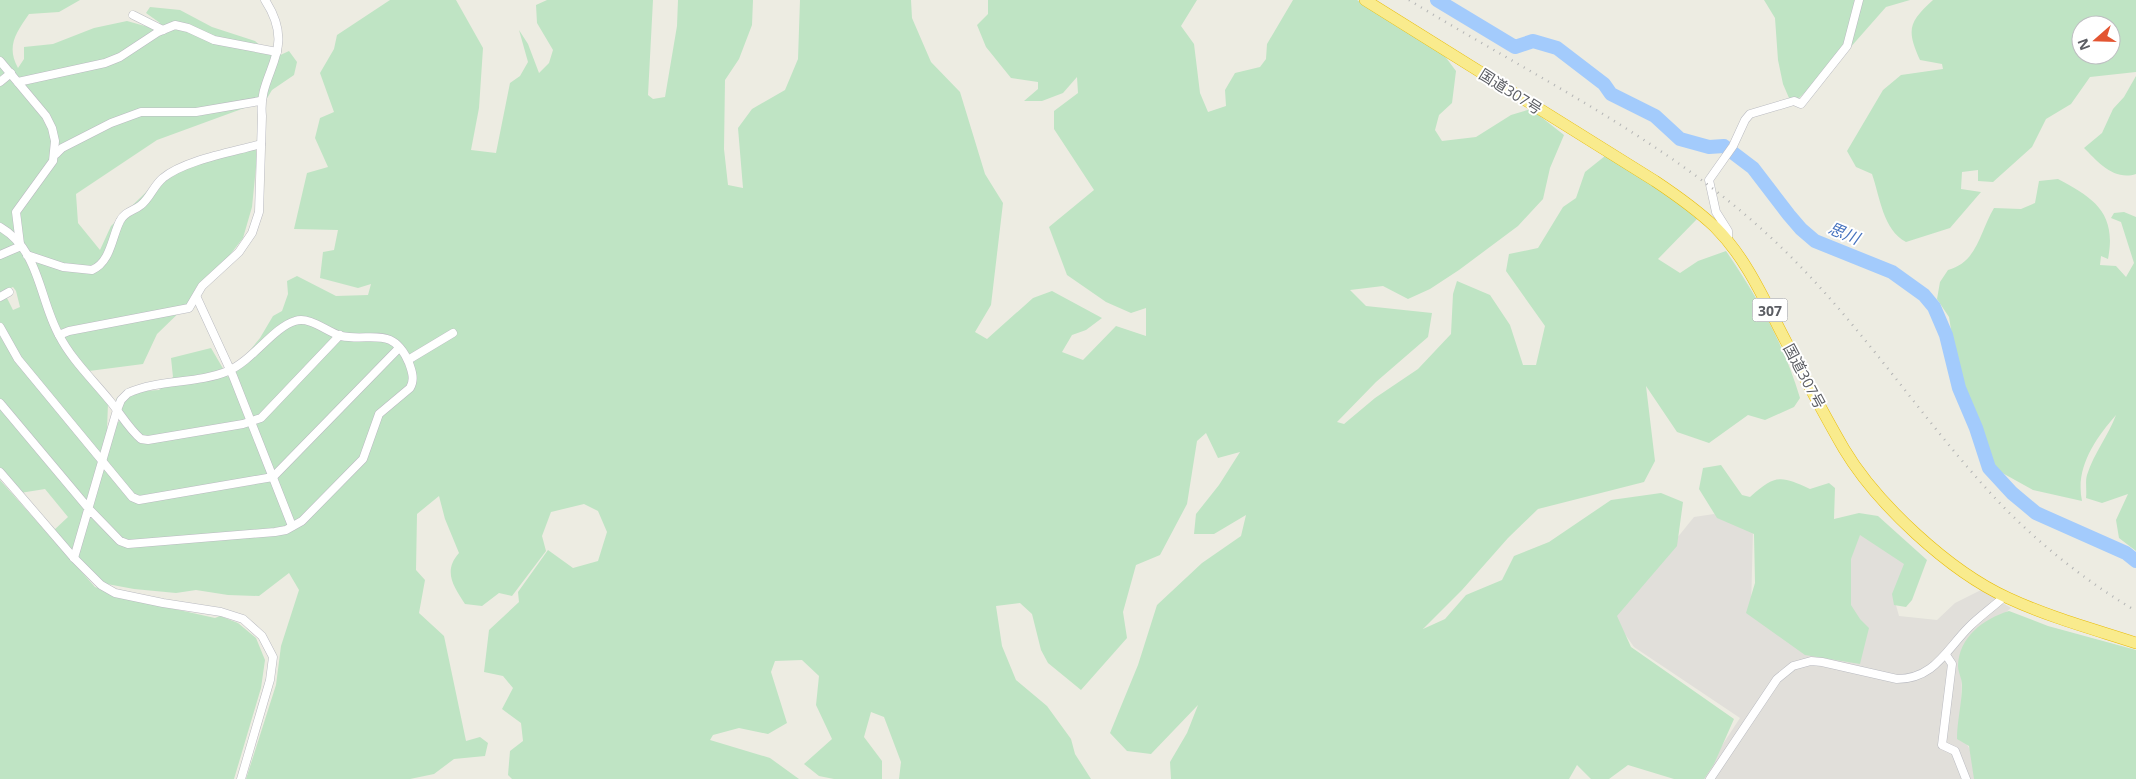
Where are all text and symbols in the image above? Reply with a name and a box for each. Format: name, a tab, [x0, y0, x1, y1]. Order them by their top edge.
north arrow	[2071, 15, 2121, 65]
text: N	[2072, 36, 2094, 53]
street label: 国道307号	[1476, 64, 1546, 118]
water label: 思川	[1825, 217, 1865, 250]
road number: 307	[1752, 298, 1788, 322]
street label: 国道307号	[1780, 340, 1830, 412]

